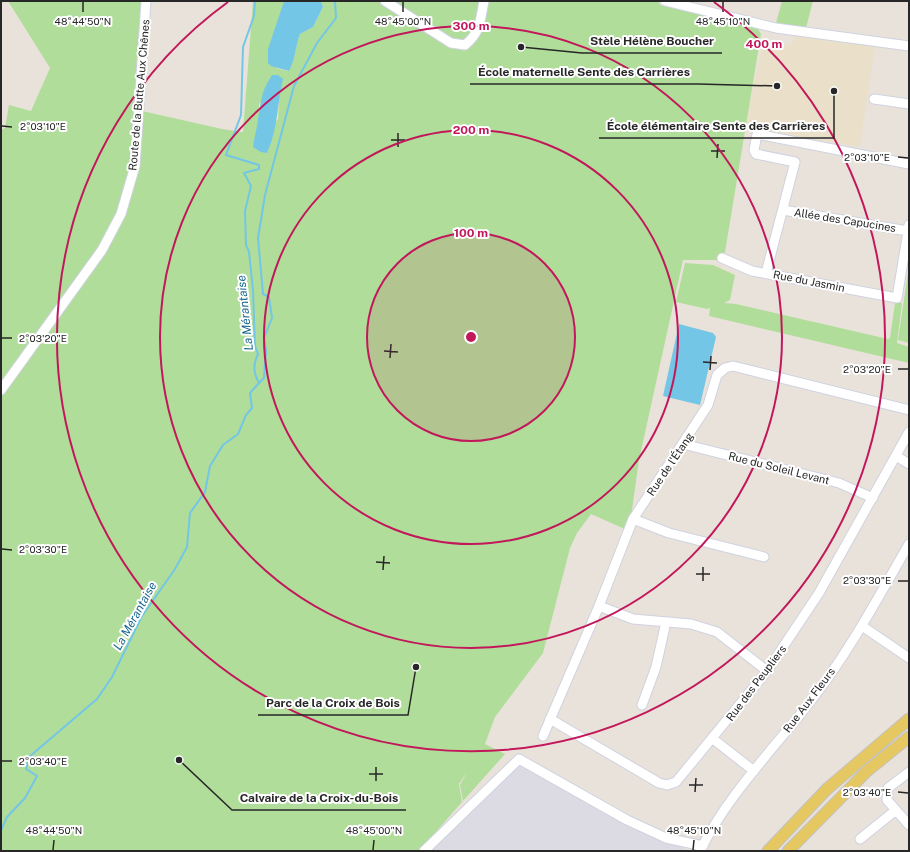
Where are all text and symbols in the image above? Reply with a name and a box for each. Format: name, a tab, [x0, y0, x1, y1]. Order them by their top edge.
text: 48°44'50"N	[55, 15, 111, 27]
text: 48°45'00"N	[375, 15, 431, 27]
text: 48°45'10"N	[696, 15, 750, 27]
street label: Route de la Butte Aux Chênes	[126, 18, 152, 171]
text: 300 m	[453, 19, 490, 33]
callout: Stèle Hélène Boucher	[582, 29, 722, 53]
text: Stèle Hélène Boucher	[590, 34, 714, 48]
text: 400 m	[746, 37, 783, 51]
callout: École maternelle Sente des Carrières	[470, 60, 698, 84]
text: École maternelle Sente des Carrières	[478, 65, 690, 79]
callout: École élémentaire Sente des Carrières	[599, 114, 834, 138]
text: École élémentaire Sente des Carrières	[607, 119, 825, 133]
text: 2°03'10"E	[20, 120, 66, 132]
text: 200 m	[453, 123, 489, 137]
text: 2°03'10"E	[844, 151, 890, 163]
street label: Allée des Capucines	[793, 206, 897, 234]
text: 100 m	[454, 226, 488, 240]
street label: Rue du Jasmin	[772, 268, 846, 294]
water label: La Mérantaise	[234, 274, 256, 351]
centre of rings	[464, 330, 478, 344]
text: 2°03'20"E	[19, 332, 67, 344]
text: 2°03'20"E	[843, 363, 891, 375]
street label: Rue de l'Étang	[644, 430, 696, 498]
street label: Rue du Soleil Levant	[727, 450, 831, 486]
text: 2°03'30"E	[19, 543, 67, 555]
text: 2°03'30"E	[843, 574, 891, 586]
water label: La Mérantaise	[110, 579, 160, 653]
street label: Rue des Peupliers	[724, 642, 789, 723]
street label: Rue Aux Fleurs	[781, 665, 837, 735]
callout: Parc de la Croix de Bois	[258, 691, 408, 715]
text: Parc de la Croix de Bois	[266, 696, 400, 710]
text: 2°03'40"E	[19, 755, 67, 767]
callout: Calvaire de la Croix-du-Bois	[232, 786, 406, 810]
text: 2°03'40"E	[843, 786, 891, 798]
text: Calvaire de la Croix-du-Bois	[240, 791, 398, 805]
text: 48°44'50"N	[26, 824, 82, 836]
text: 48°45'00"N	[346, 824, 402, 836]
text: 48°45'10"N	[667, 824, 721, 836]

